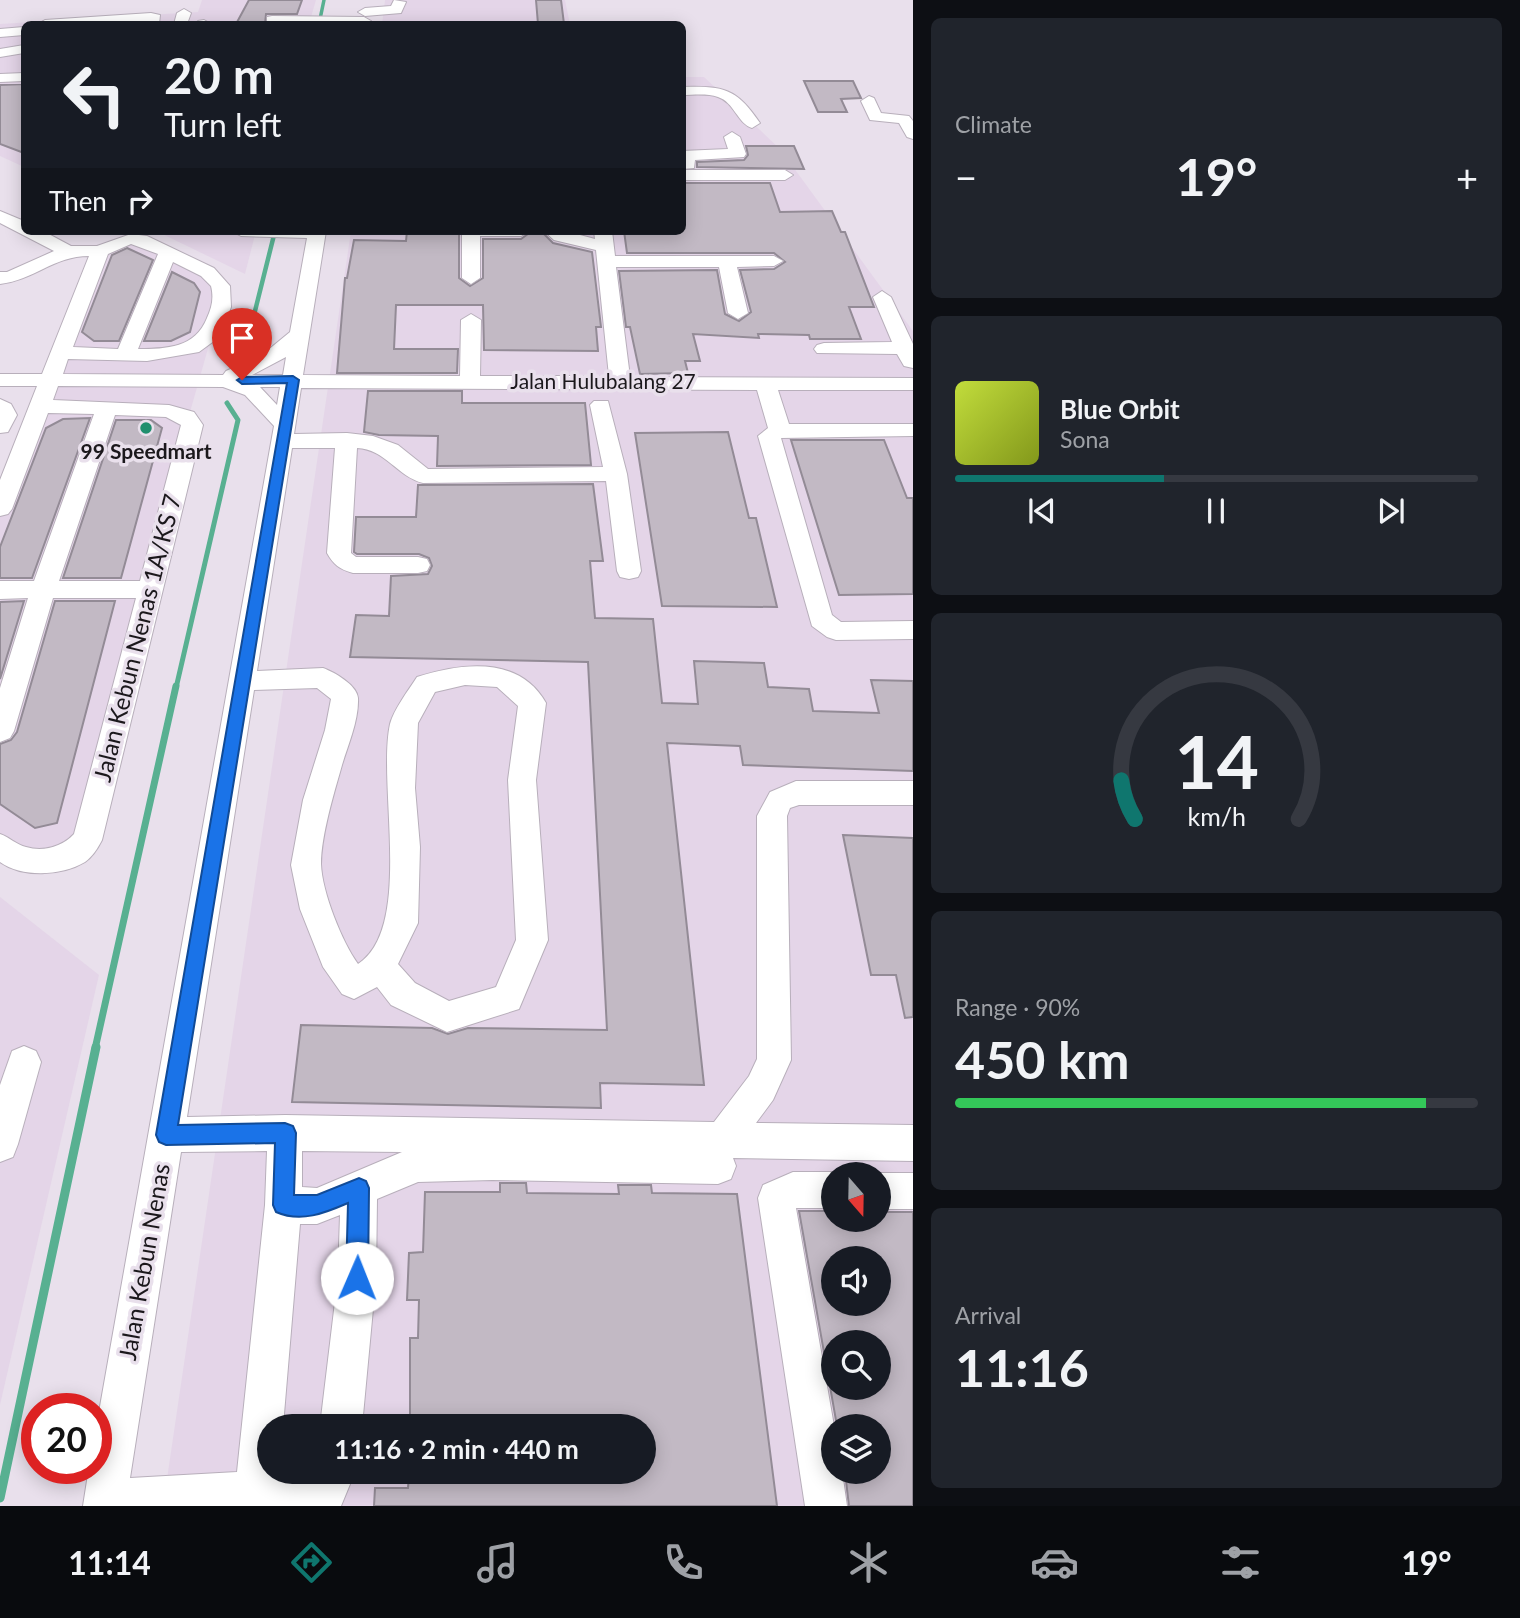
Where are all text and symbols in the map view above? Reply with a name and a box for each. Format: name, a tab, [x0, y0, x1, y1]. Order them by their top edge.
text: 20 m	[164, 46, 274, 104]
icon: left	[49, 49, 140, 140]
text: Turn left	[164, 105, 281, 144]
text: Climate	[955, 110, 1032, 138]
text: 19°	[1176, 145, 1257, 207]
text: −	[955, 154, 977, 200]
text: +	[1456, 154, 1478, 200]
icon: right	[121, 182, 159, 220]
text: Then	[49, 185, 107, 217]
pin	[212, 308, 272, 380]
icon: arrive	[223, 319, 261, 357]
street label: Jalan Hulubalang 27	[510, 368, 696, 393]
text: Blue Orbit	[1060, 393, 1180, 425]
marker: 99 Speedmart	[138, 420, 154, 436]
text: Sona	[1060, 425, 1110, 453]
place label: 99 Speedmart	[81, 438, 212, 463]
street label: Jalan Kebun Nenas 1A/KS 7	[87, 491, 186, 784]
icon: previous	[1023, 492, 1061, 530]
icon: pause	[1197, 492, 1235, 530]
icon: next	[1372, 492, 1410, 530]
text: 14	[1174, 717, 1259, 805]
text: km/h	[1187, 801, 1246, 831]
text: Range · 90%	[955, 993, 1080, 1021]
text: 450 km	[955, 1028, 1129, 1090]
street label: Jalan Kebun Nenas	[112, 1161, 175, 1362]
north arrow	[821, 1162, 891, 1232]
map controls	[821, 1162, 891, 1484]
position arrow	[320, 1241, 394, 1315]
button: sound	[821, 1246, 891, 1316]
text: Arrival	[955, 1301, 1021, 1329]
button: search	[821, 1330, 891, 1400]
text: 11:16	[955, 1336, 1089, 1398]
speed limit sign: 20	[21, 1393, 112, 1484]
button: layers	[821, 1414, 891, 1484]
text: 11:16 · 2 min · 440 m	[334, 1433, 579, 1465]
icon: directions	[287, 1538, 336, 1587]
icon: music	[473, 1538, 522, 1587]
icon: phone	[659, 1538, 708, 1587]
icon: climate	[844, 1538, 893, 1587]
icon: car	[1030, 1538, 1079, 1587]
icon: filters	[1216, 1538, 1265, 1587]
text: 11:14	[68, 1543, 151, 1582]
text: 19°	[1401, 1543, 1452, 1582]

